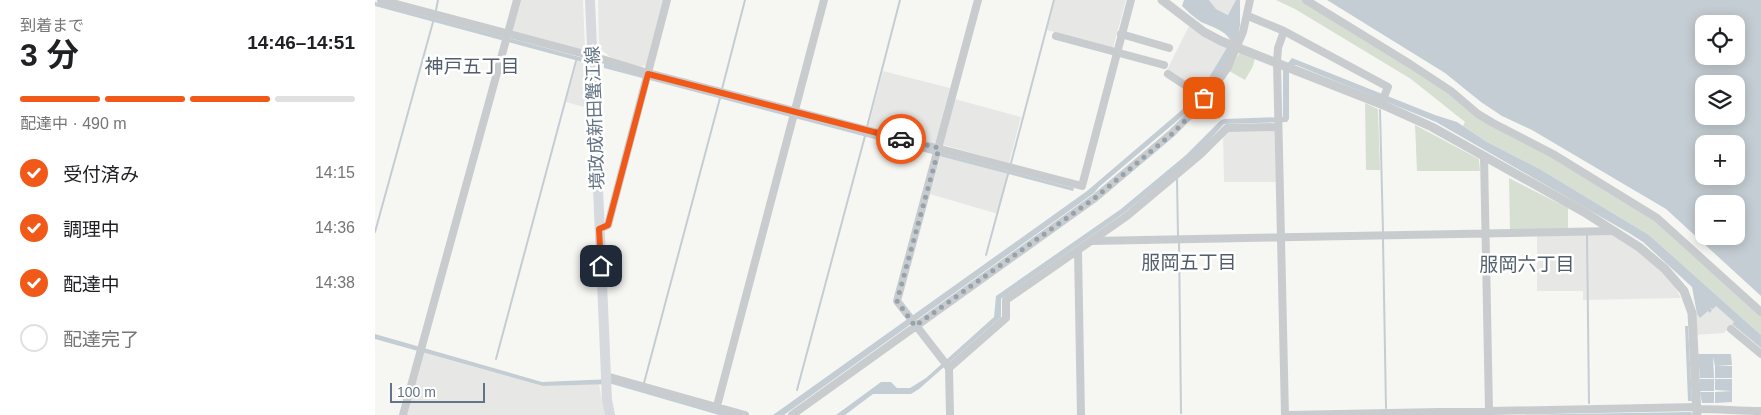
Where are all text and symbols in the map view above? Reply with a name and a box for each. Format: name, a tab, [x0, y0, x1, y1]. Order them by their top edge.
map controls	[1695, 15, 1745, 245]
button: locate	[1695, 15, 1745, 65]
text: 到着まで	[20, 17, 84, 34]
text: 14:46–14:51	[247, 32, 355, 53]
text: 3 分	[20, 37, 79, 73]
street label: 境政成新田蟹江線	[582, 46, 608, 190]
district label: 神戸五丁目	[424, 56, 520, 77]
button: layers	[1695, 75, 1745, 125]
pin	[1183, 77, 1225, 119]
icon: bag	[1190, 84, 1218, 112]
courier	[876, 114, 926, 164]
text: 配達中 · 490 m	[20, 115, 127, 132]
icon: car	[887, 125, 915, 153]
button: +	[1695, 135, 1745, 185]
icon: check	[20, 159, 48, 187]
text: 受付済み	[63, 164, 139, 185]
text: 14:15	[315, 164, 355, 181]
button: −	[1695, 195, 1745, 245]
icon: check	[20, 214, 48, 242]
text: 調理中	[63, 219, 120, 240]
text: 14:36	[315, 219, 355, 236]
pin	[580, 245, 622, 287]
icon: home	[587, 252, 615, 280]
district label: 服岡五丁目	[1141, 252, 1237, 273]
district label: 服岡六丁目	[1479, 254, 1575, 275]
icon: check	[20, 269, 48, 297]
text: 配達中	[63, 274, 120, 295]
text: 14:38	[315, 274, 355, 291]
text: 配達完了	[63, 329, 139, 350]
scale bar	[390, 380, 485, 403]
text: 100 m	[397, 384, 436, 400]

